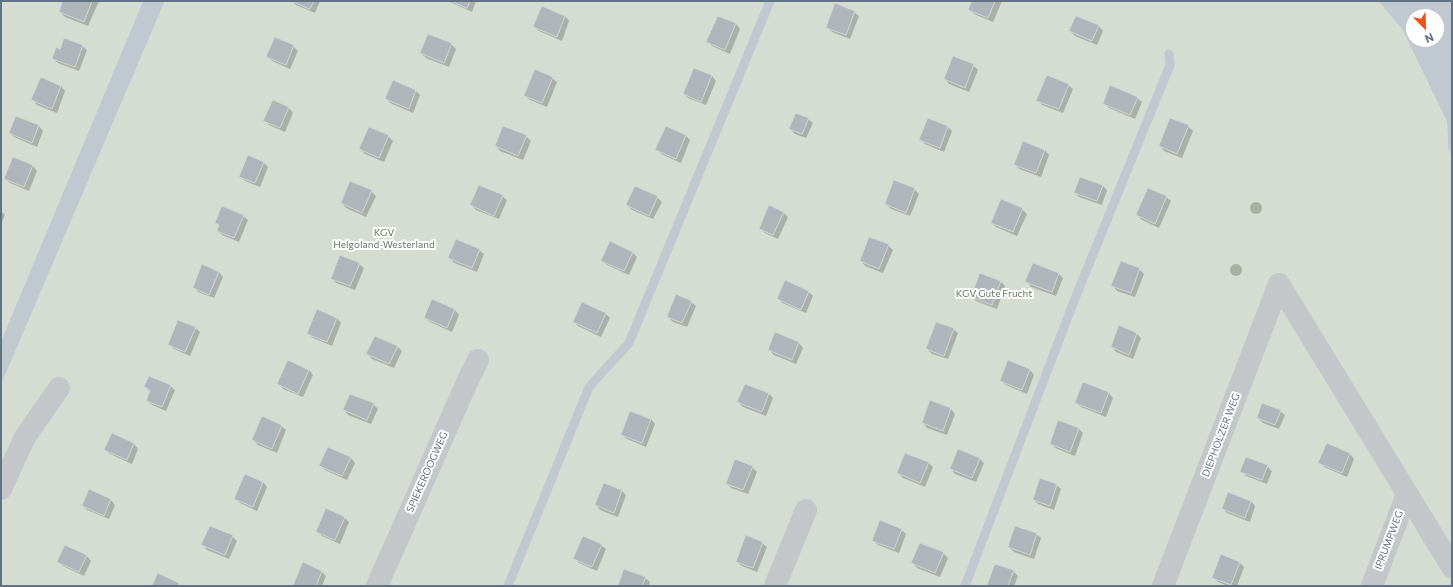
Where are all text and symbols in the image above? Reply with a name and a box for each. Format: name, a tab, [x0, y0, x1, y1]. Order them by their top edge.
north arrow	[1405, 8, 1445, 48]
text: N	[1423, 31, 1436, 46]
park label: KGV Helgoland-Westerland	[333, 227, 435, 250]
park label: KGV Gute Frucht	[956, 288, 1032, 300]
street label: DIEPHOLZER WEG	[1200, 392, 1242, 478]
street label: SPIEKEROOGWEG	[404, 430, 450, 514]
street label: IPRUMPWEG	[1372, 509, 1406, 571]

